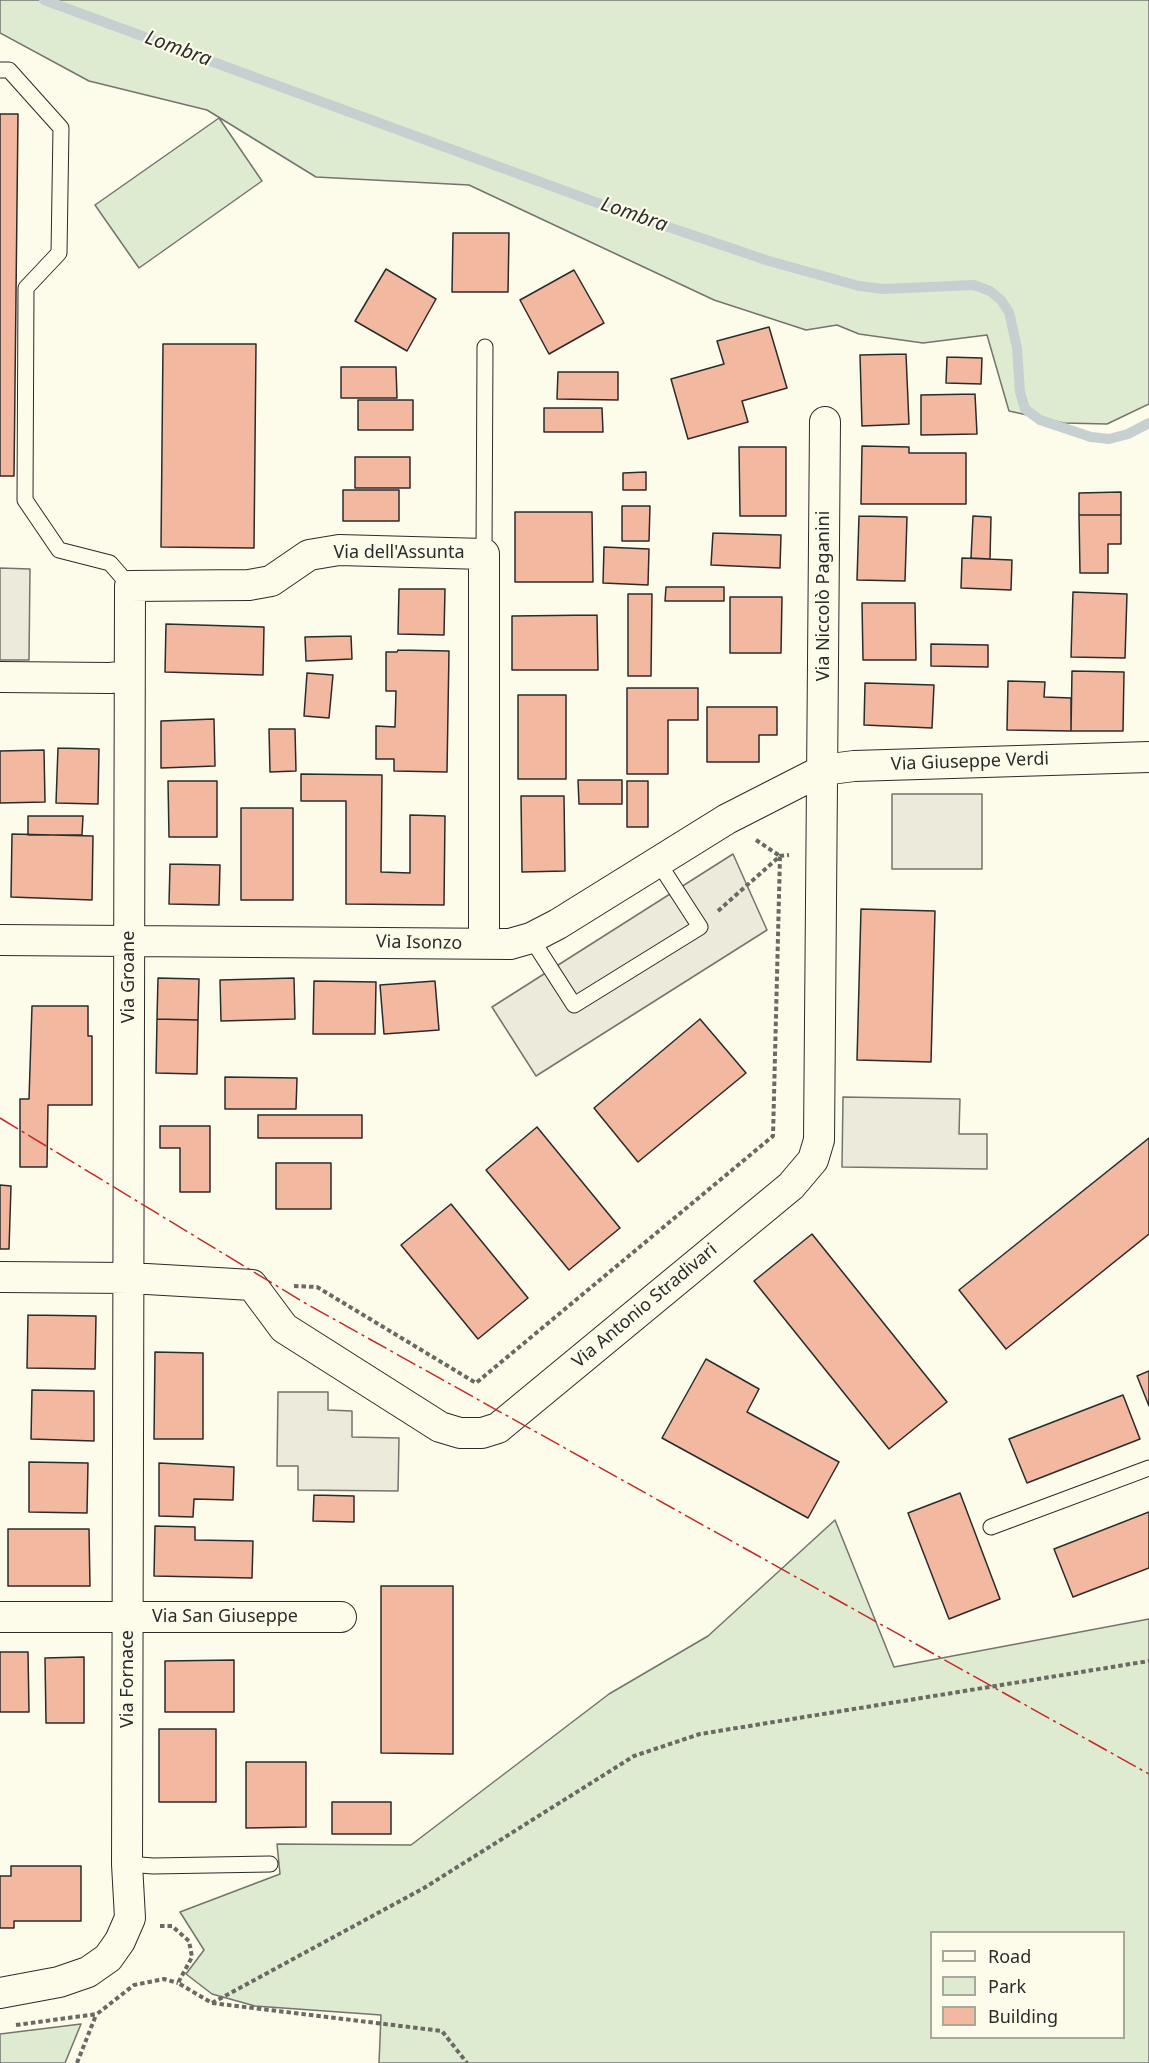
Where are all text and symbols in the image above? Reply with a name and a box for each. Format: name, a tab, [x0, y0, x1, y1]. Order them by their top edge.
water label: Lombra	[142, 26, 214, 72]
water label: Lombra	[598, 192, 670, 238]
street label: Via Niccolò Paganini	[813, 511, 835, 681]
street label: Via dell'Assunta	[333, 542, 465, 564]
street label: Via Giuseppe Verdi	[891, 748, 1049, 776]
street label: Via Groane	[118, 931, 140, 1023]
street label: Via Isonzo	[376, 931, 462, 955]
street label: Via Antonio Stradivari	[568, 1239, 722, 1373]
street label: Via San Giuseppe	[152, 1606, 298, 1628]
street label: Via Fornace	[117, 1630, 139, 1728]
legend	[930, 1931, 1125, 2039]
text: Road	[988, 1944, 1031, 1968]
text: Park	[988, 1974, 1026, 1998]
text: Building	[988, 2004, 1058, 2028]

